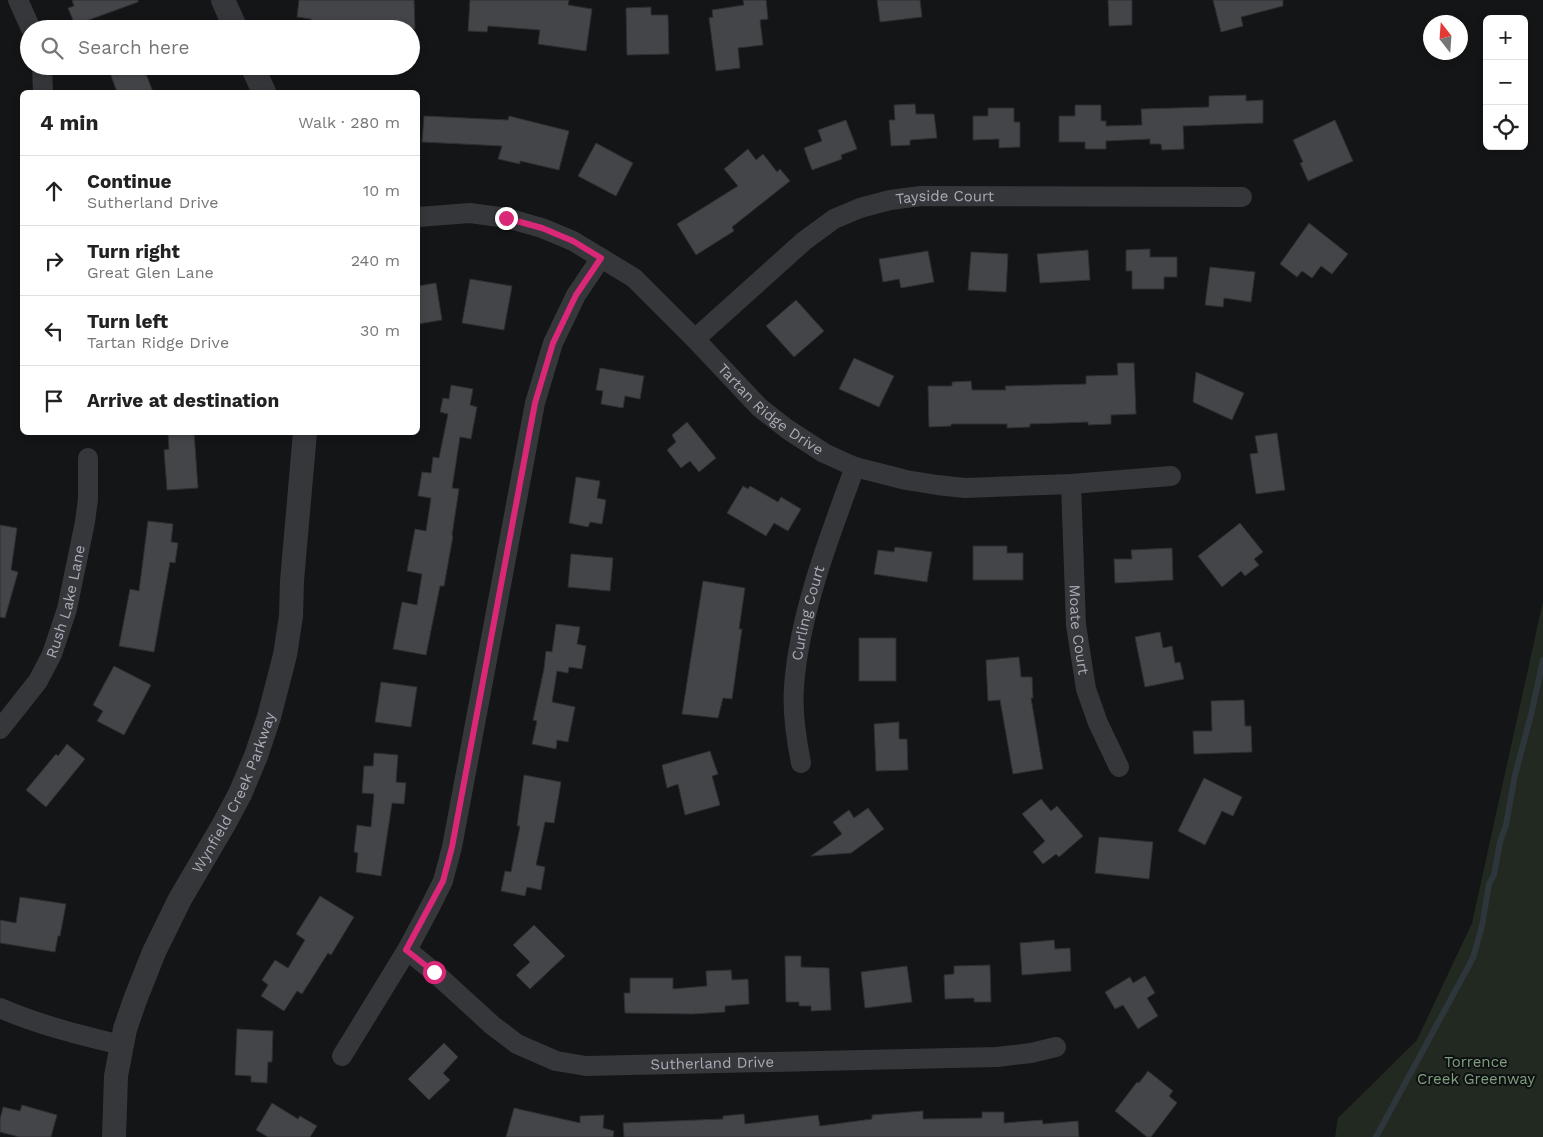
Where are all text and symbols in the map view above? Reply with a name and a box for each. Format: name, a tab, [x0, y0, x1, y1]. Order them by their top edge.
north arrow	[1423, 15, 1468, 60]
map controls	[1483, 15, 1528, 150]
button: +	[1483, 15, 1528, 60]
search box	[20, 20, 420, 75]
icon: search	[38, 34, 66, 62]
text: Search here	[78, 36, 189, 59]
button: −	[1483, 60, 1528, 105]
button: locate	[1483, 105, 1528, 150]
text: 4 min	[40, 110, 98, 135]
text: Walk · 280 m	[298, 113, 400, 132]
text: Continue	[87, 170, 171, 193]
icon: ahead	[40, 177, 68, 205]
text: 10 m	[363, 181, 400, 200]
street label: Tayside Court	[894, 187, 995, 208]
text: Sutherland Drive	[87, 193, 219, 212]
route end	[495, 207, 518, 230]
text: Turn right	[87, 240, 180, 263]
icon: right	[40, 247, 68, 275]
text: 240 m	[351, 251, 400, 270]
text: Great Glen Lane	[87, 263, 214, 282]
text: Turn left	[87, 310, 168, 333]
icon: left	[40, 317, 68, 345]
text: 30 m	[360, 321, 400, 340]
text: Tartan Ridge Drive	[87, 333, 229, 352]
street label: Tartan Ridge Drive	[714, 360, 827, 459]
icon: arrive	[40, 387, 68, 415]
text: Arrive at destination	[87, 389, 279, 412]
street label: Rush Lake Lane	[42, 543, 89, 660]
street label: Curling Court	[788, 563, 829, 662]
street label: Moate Court	[1066, 584, 1093, 677]
street label: Wynfield Creek Parkway	[188, 710, 279, 876]
route start	[423, 961, 446, 984]
street label: Sutherland Drive	[650, 1053, 774, 1074]
park label: Torrence Creek Greenway	[1417, 1053, 1535, 1088]

